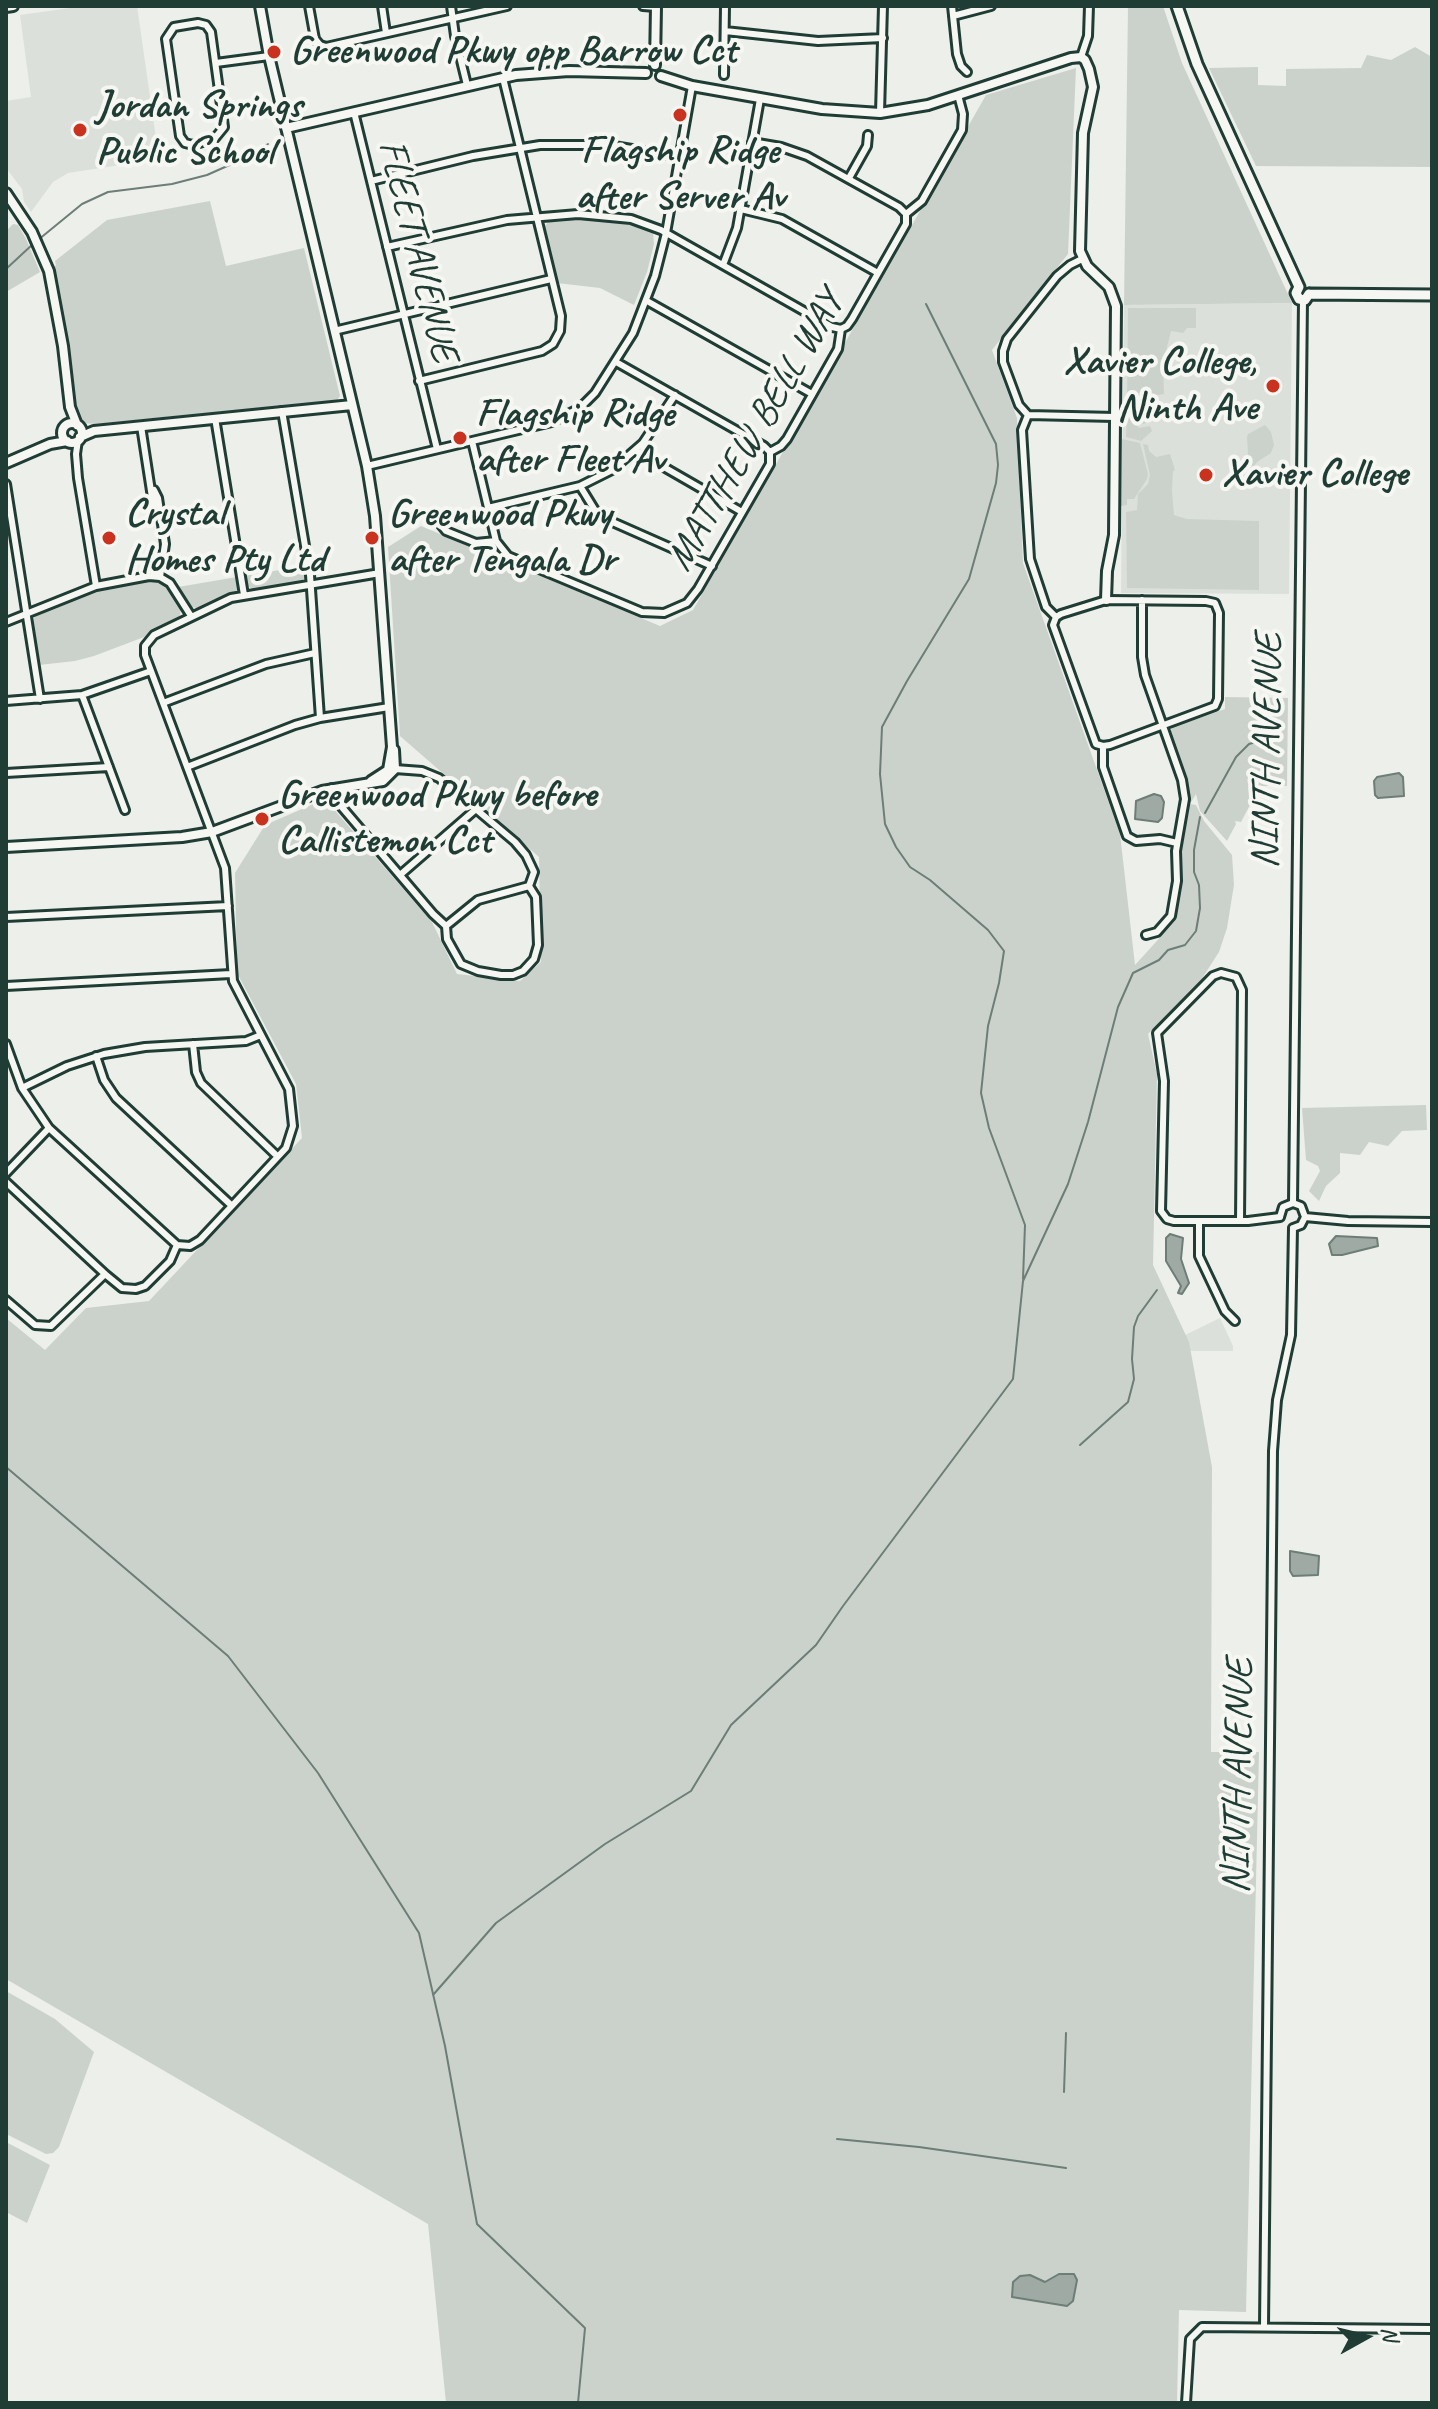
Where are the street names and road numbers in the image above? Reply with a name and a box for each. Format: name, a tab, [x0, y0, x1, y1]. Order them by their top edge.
street label: FLEET AVENUE	[366, 135, 468, 367]
street label: MATTHEW BELL WAY	[656, 283, 856, 579]
street label: NINTH AVENUE	[1242, 633, 1294, 869]
street label: NINTH AVENUE	[1213, 1658, 1265, 1894]

